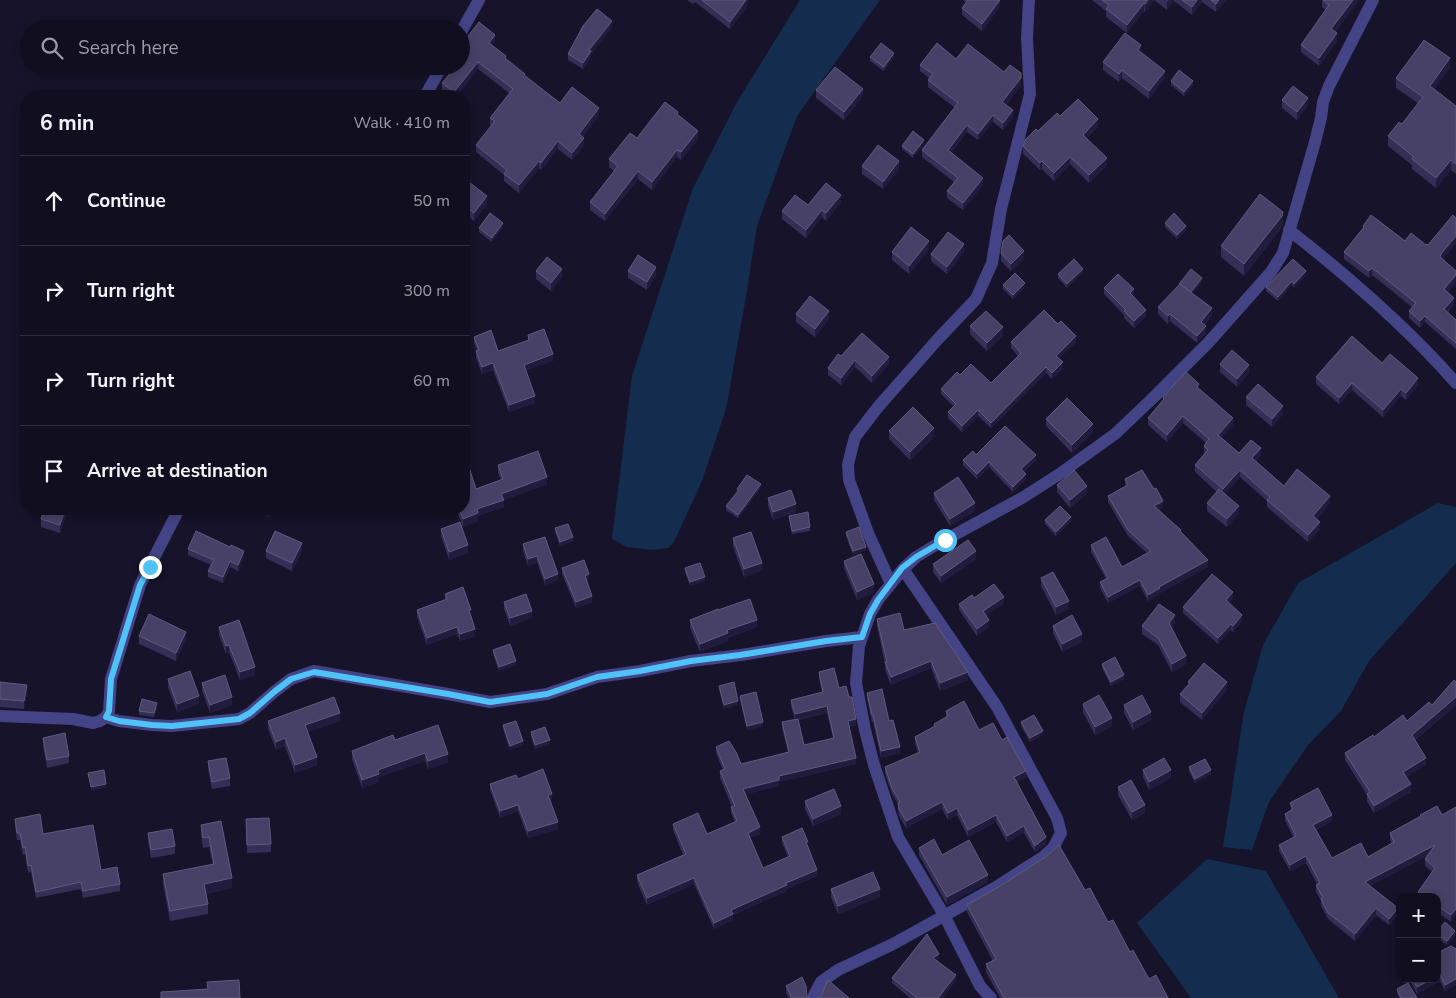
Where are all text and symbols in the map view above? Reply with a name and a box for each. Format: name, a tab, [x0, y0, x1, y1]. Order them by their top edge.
search box	[20, 20, 470, 75]
icon: search	[38, 34, 66, 62]
text: Search here	[78, 35, 179, 61]
text: 6 min	[40, 109, 94, 137]
text: Walk · 410 m	[354, 112, 450, 134]
icon: ahead	[40, 187, 68, 215]
text: Continue	[87, 188, 166, 214]
text: 50 m	[413, 190, 450, 212]
icon: right	[40, 277, 68, 305]
text: Turn right	[87, 278, 174, 304]
text: 300 m	[403, 280, 450, 302]
icon: right	[40, 367, 68, 395]
text: Turn right	[87, 368, 174, 394]
text: 60 m	[413, 370, 450, 392]
icon: arrive	[40, 457, 68, 485]
text: Arrive at destination	[87, 458, 268, 484]
route start	[934, 529, 957, 552]
route end	[139, 556, 162, 579]
map controls	[1396, 893, 1441, 983]
button: +	[1396, 893, 1441, 938]
button: −	[1396, 938, 1441, 983]

